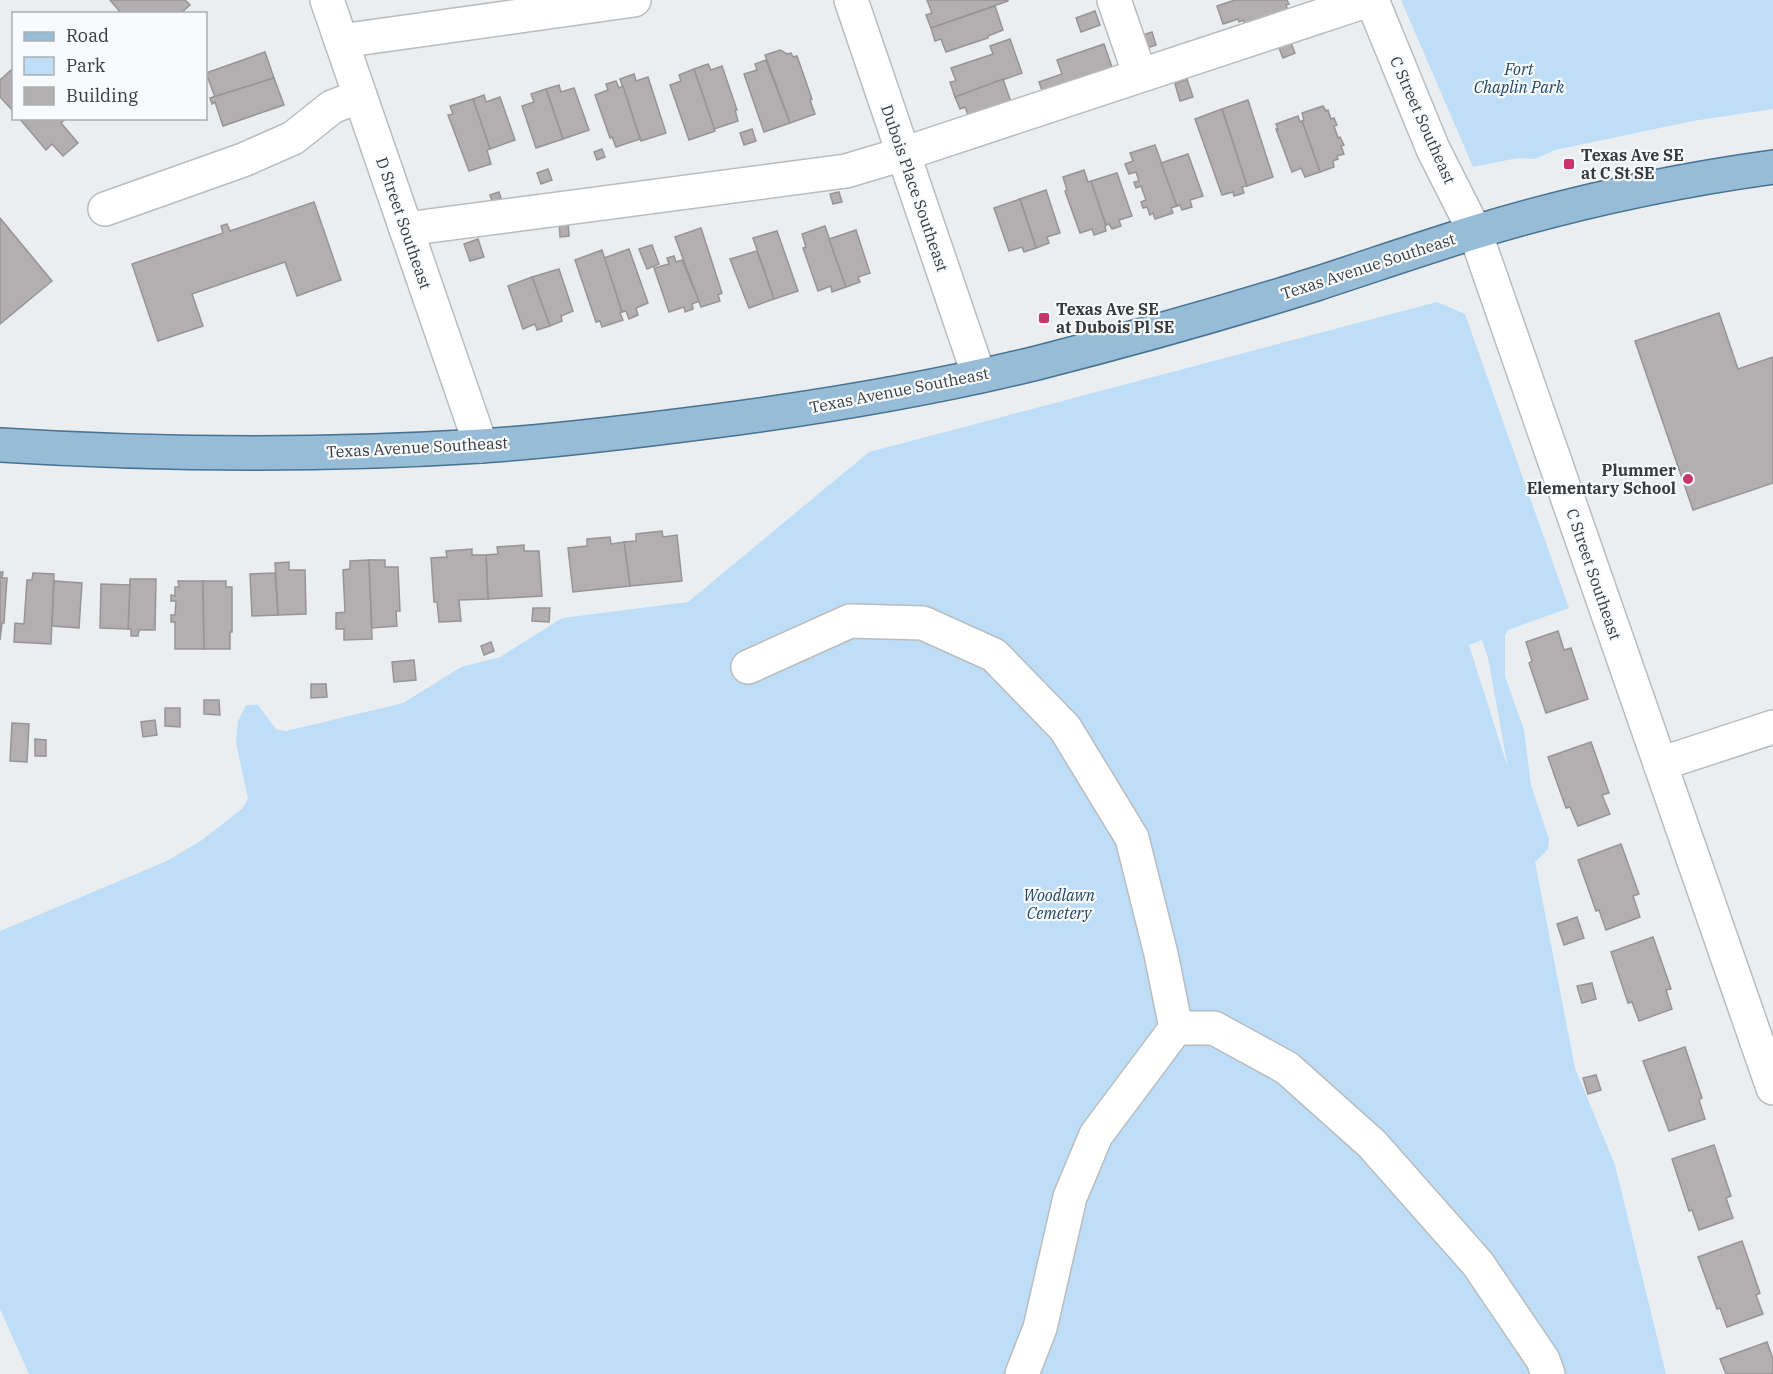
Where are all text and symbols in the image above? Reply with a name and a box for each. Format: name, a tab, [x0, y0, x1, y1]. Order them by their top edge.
legend	[12, 12, 207, 120]
text: Road	[66, 24, 109, 47]
street label: C Street Southeast	[1386, 53, 1460, 187]
text: Park	[66, 54, 106, 77]
park label: Fort Chaplin Park	[1474, 59, 1565, 97]
text: Building	[66, 84, 138, 107]
street label: Dubois Place Southeast	[877, 102, 953, 274]
place label: Texas Ave SE at C St SE	[1581, 145, 1684, 183]
street label: D Street Southeast	[372, 154, 436, 292]
marker: Texas Ave SE at C St SE	[1562, 157, 1576, 171]
street label: Texas Avenue Southeast	[1278, 228, 1458, 304]
place label: Texas Ave SE at Dubois Pl SE	[1056, 299, 1174, 337]
marker: Texas Ave SE at Dubois Pl SE	[1037, 311, 1051, 325]
street label: Texas Avenue Southeast	[808, 363, 991, 417]
street label: Texas Avenue Southeast	[326, 432, 509, 462]
place label: Plummer Elementary School	[1527, 460, 1676, 498]
marker: Plummer Elementary School	[1681, 472, 1695, 486]
street label: C Street Southeast	[1562, 506, 1626, 643]
park label: Woodlawn Cemetery	[1023, 885, 1095, 923]

